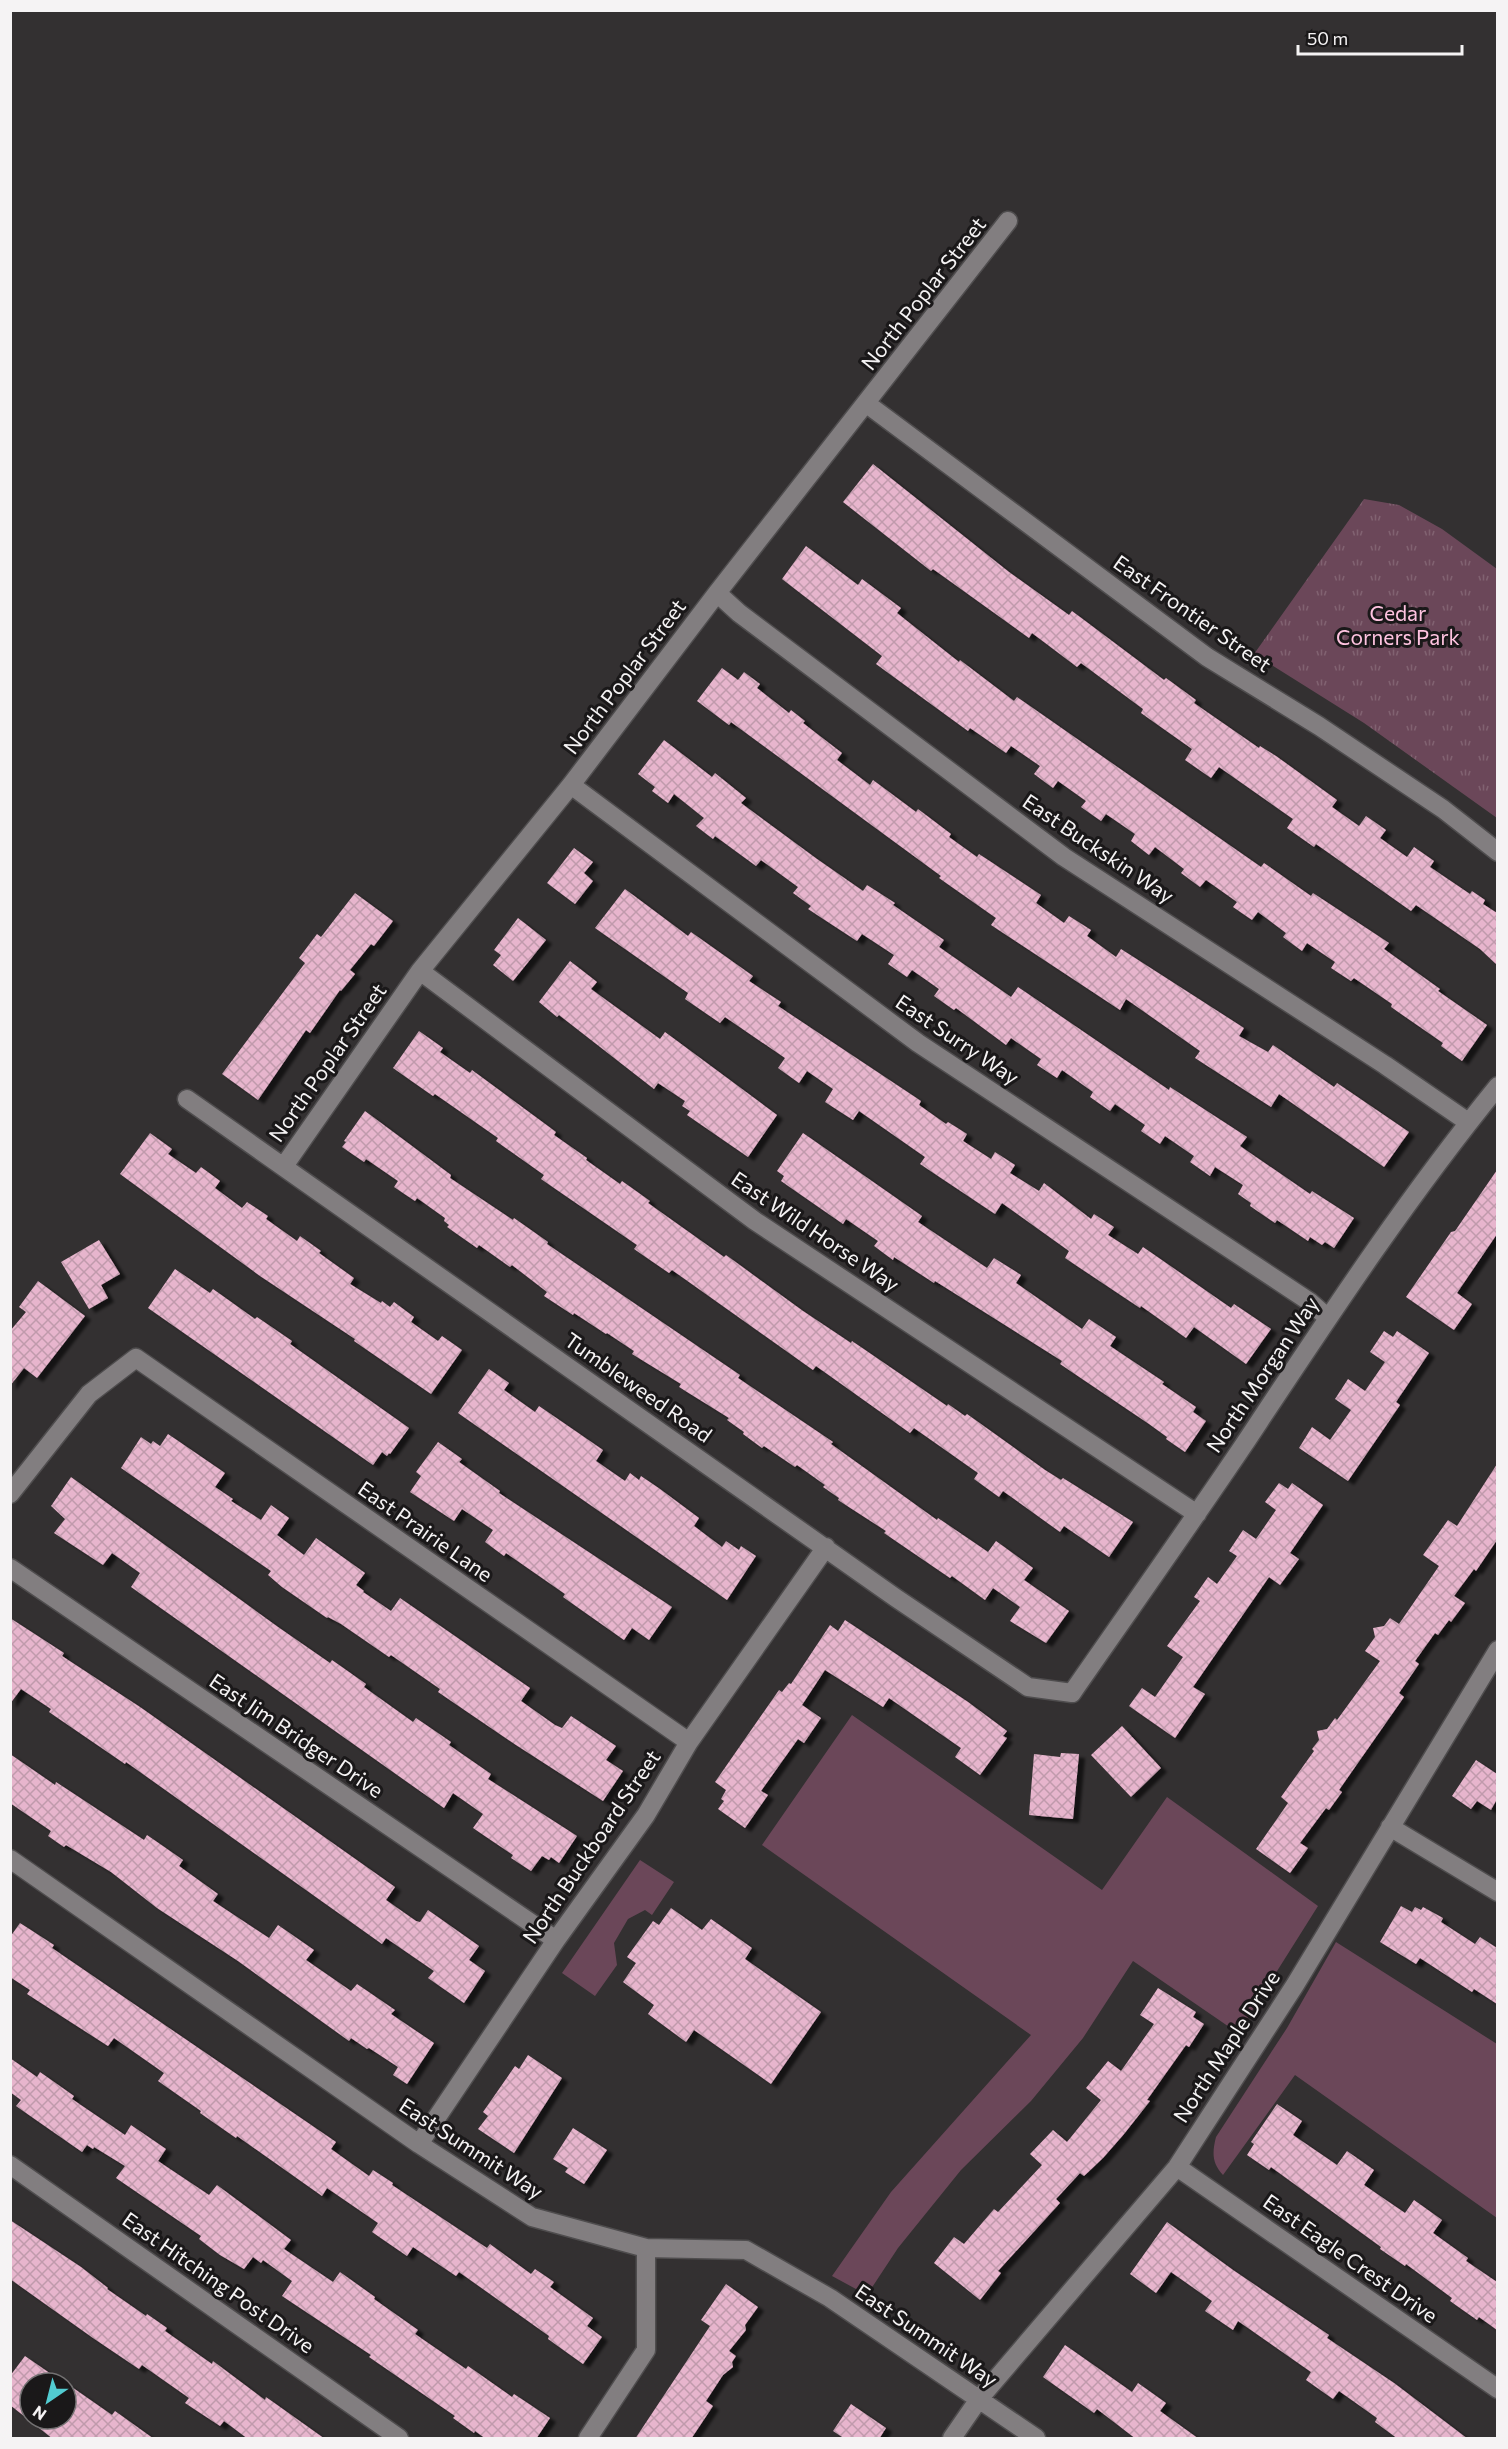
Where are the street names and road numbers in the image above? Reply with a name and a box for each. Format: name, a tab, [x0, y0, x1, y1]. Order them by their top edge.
street label: North Poplar Street	[855, 212, 990, 375]
street label: East Frontier Street	[1109, 549, 1277, 677]
street label: North Poplar Street	[557, 594, 690, 758]
street label: East Buckskin Way	[1018, 788, 1179, 908]
street label: North Poplar Street	[263, 978, 391, 1146]
street label: East Surry Way	[891, 988, 1024, 1089]
street label: East Wild Horse Way	[727, 1165, 904, 1296]
street label: North Morgan Way	[1200, 1291, 1323, 1457]
street label: Tumbleweed Road	[560, 1327, 717, 1447]
street label: East Prairie Lane	[354, 1475, 498, 1586]
street label: East Jim Bridger Drive	[205, 1667, 389, 1802]
street label: North Buckboard Street	[517, 1745, 665, 1948]
street label: North Maple Drive	[1167, 1966, 1284, 2127]
street label: East Summit Way	[395, 2092, 548, 2204]
street label: East Eagle Crest Drive	[1259, 2188, 1443, 2327]
street label: East Hitching Post Drive	[118, 2206, 320, 2358]
street label: East Summit Way	[851, 2278, 1003, 2392]

